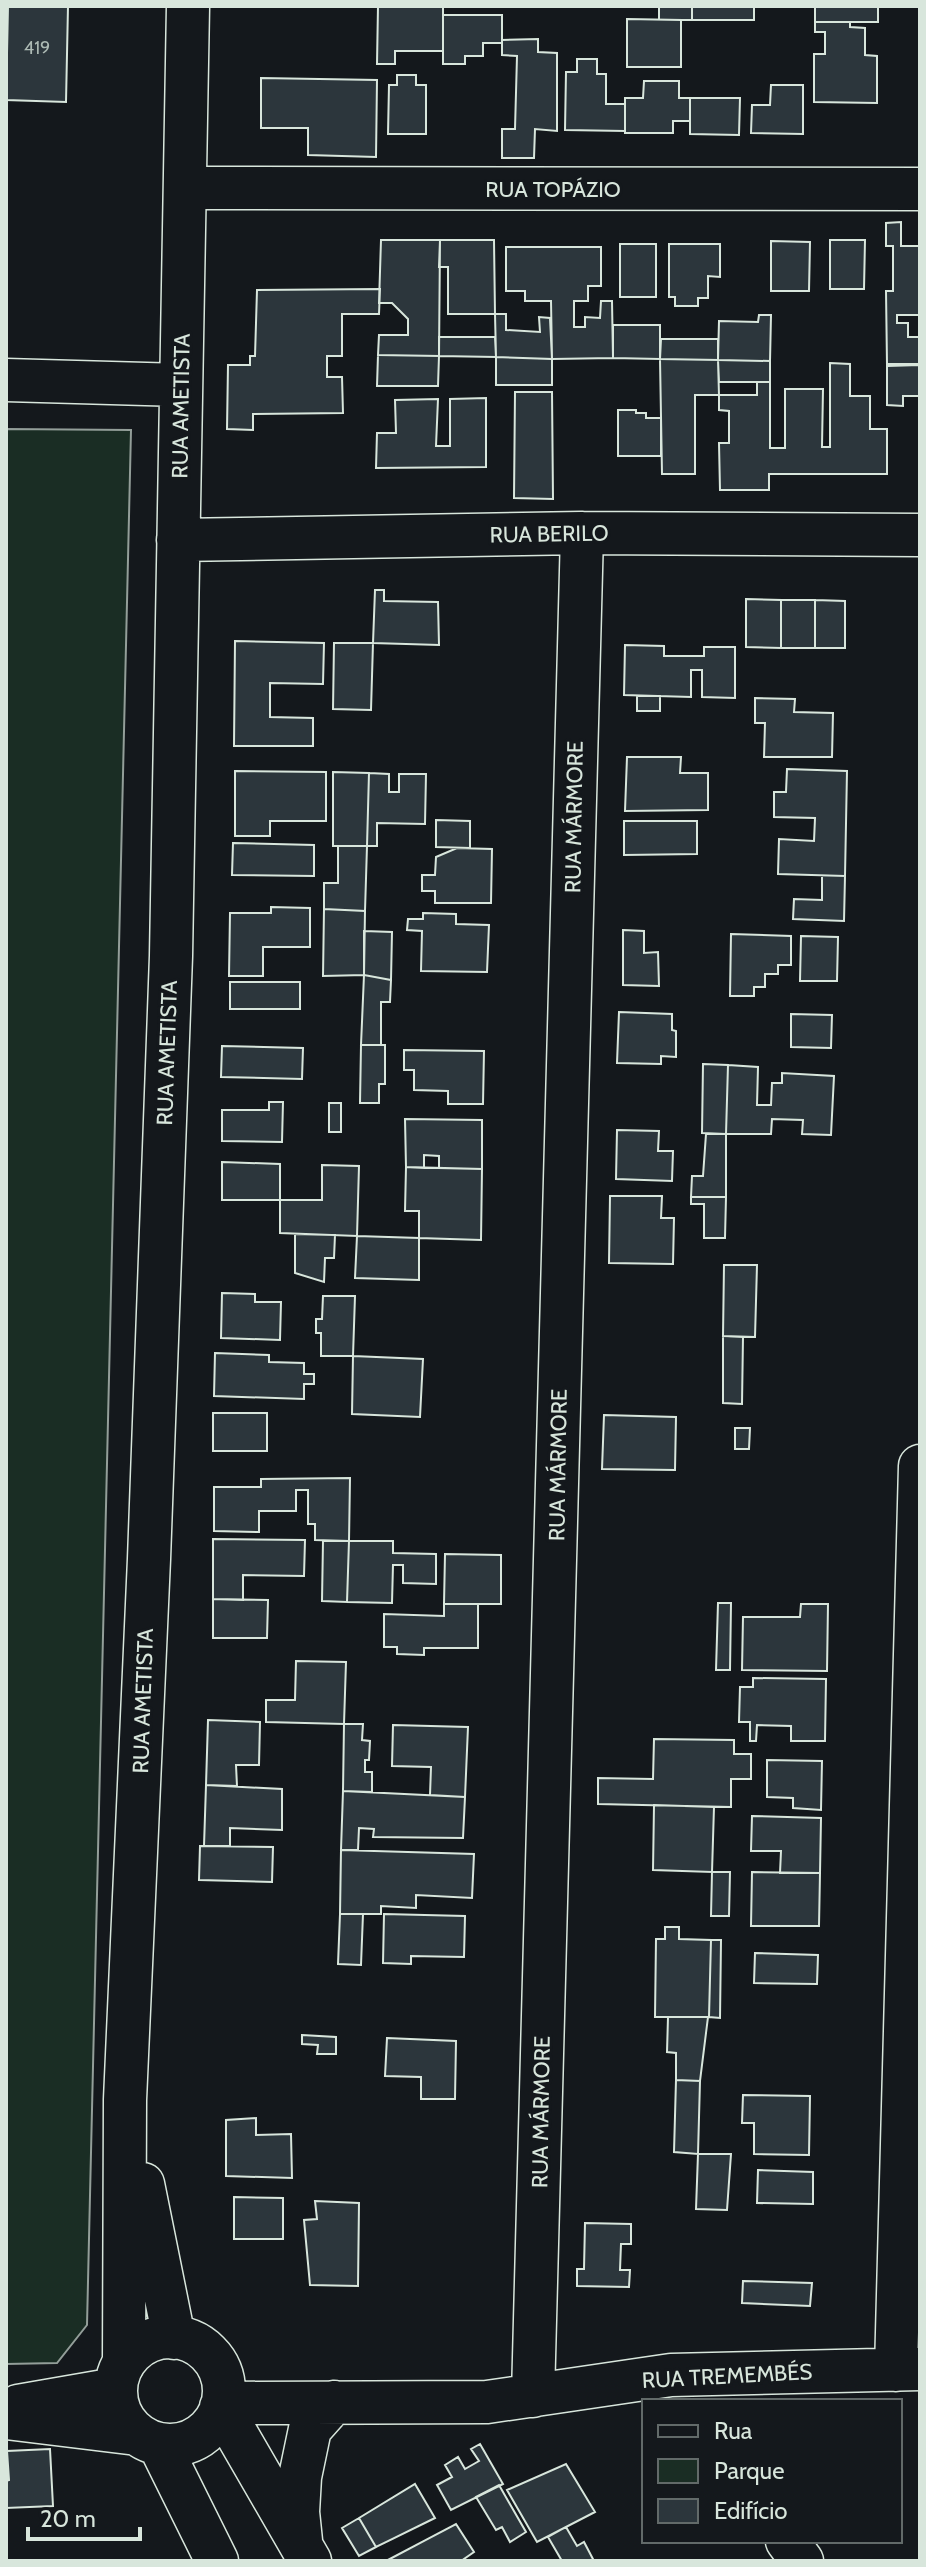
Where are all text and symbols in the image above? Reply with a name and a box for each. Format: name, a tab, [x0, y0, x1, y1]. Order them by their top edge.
house number: 419	[24, 37, 50, 59]
street label: RUA TOPÁZIO	[485, 176, 621, 203]
street label: RUA AMETISTA	[166, 333, 196, 479]
street label: RUA BERILO	[489, 519, 609, 549]
street label: RUA MÁRMORE	[559, 741, 589, 893]
street label: RUA AMETISTA	[151, 980, 183, 1126]
street label: RUA MÁRMORE	[543, 1389, 573, 1541]
street label: RUA AMETISTA	[127, 1628, 159, 1774]
street label: RUA MÁRMORE	[526, 2036, 556, 2188]
street label: RUA TREMEMBÉS	[641, 2358, 813, 2394]
legend	[642, 2399, 902, 2543]
text: Rua	[714, 2416, 753, 2445]
text: Parque	[714, 2456, 784, 2485]
scale bar	[28, 2491, 140, 2541]
text: Edifício	[714, 2496, 788, 2525]
text: 20 m	[40, 2504, 96, 2533]

